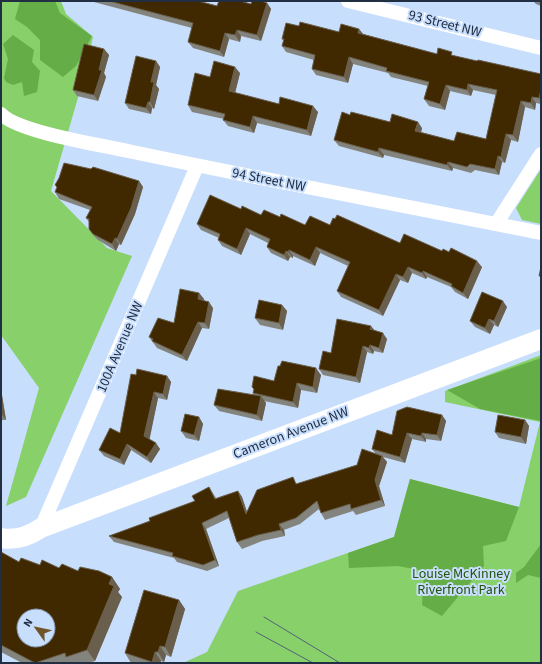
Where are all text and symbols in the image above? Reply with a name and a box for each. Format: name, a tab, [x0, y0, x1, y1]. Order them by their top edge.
street label: 93 Street NW	[406, 5, 484, 43]
street label: 94 Street NW	[230, 163, 308, 197]
street label: 100A Avenue NW	[92, 298, 148, 396]
street label: Cameron Avenue NW	[230, 402, 352, 464]
park label: Louise McKinney Riverfront Park	[412, 564, 510, 600]
north arrow	[16, 608, 56, 648]
text: N	[20, 616, 36, 630]

